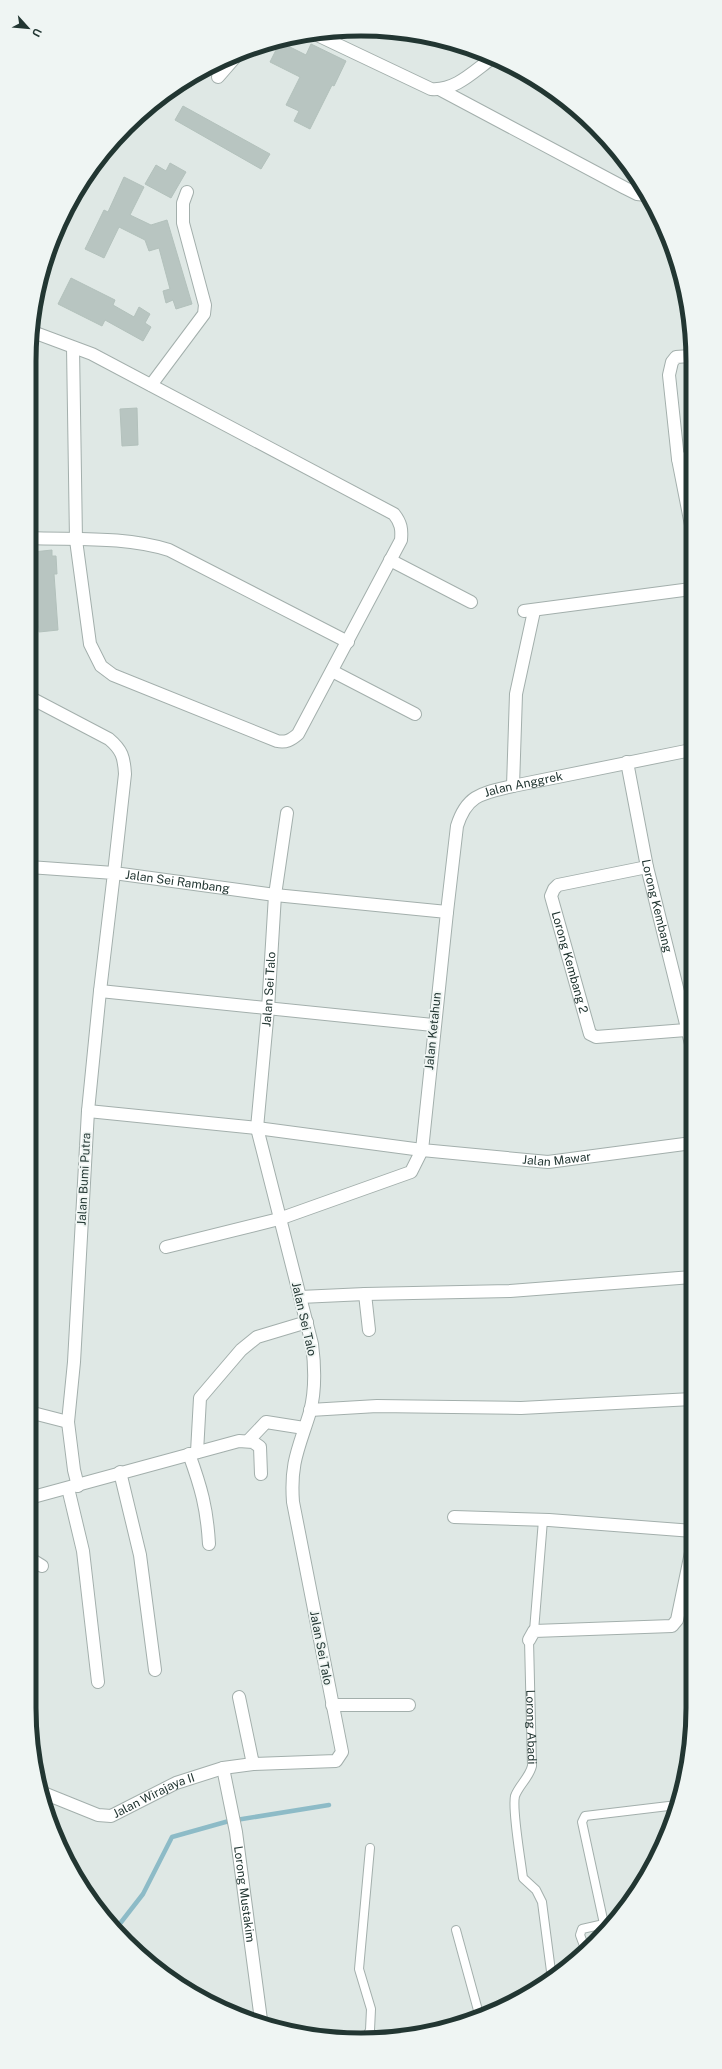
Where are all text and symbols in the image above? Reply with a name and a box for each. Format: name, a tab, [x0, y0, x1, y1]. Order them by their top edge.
north arrow	[8, 8, 48, 48]
text: U	[30, 26, 44, 39]
street label: Jalan Anggrek	[482, 769, 564, 800]
street label: Lorong Kembang	[639, 858, 675, 954]
street label: Jalan Sei Rambang	[124, 868, 231, 896]
street label: Lorong Kembang 2	[549, 910, 591, 1015]
street label: Jalan Sei Talo	[259, 951, 279, 1028]
street label: Jalan Ketahun	[422, 991, 444, 1070]
street label: Jalan Bumi Putra	[75, 1132, 93, 1226]
street label: Jalan Mawar	[522, 1149, 592, 1169]
street label: Jalan Sei Talo	[289, 1281, 319, 1357]
street label: Jalan Sei Talo	[307, 1610, 335, 1686]
street label: Lorong Abadi	[523, 1689, 539, 1765]
street label: Jalan Wirajaya II	[111, 1771, 196, 1821]
street label: Lorong Mustakim	[231, 1845, 258, 1943]

